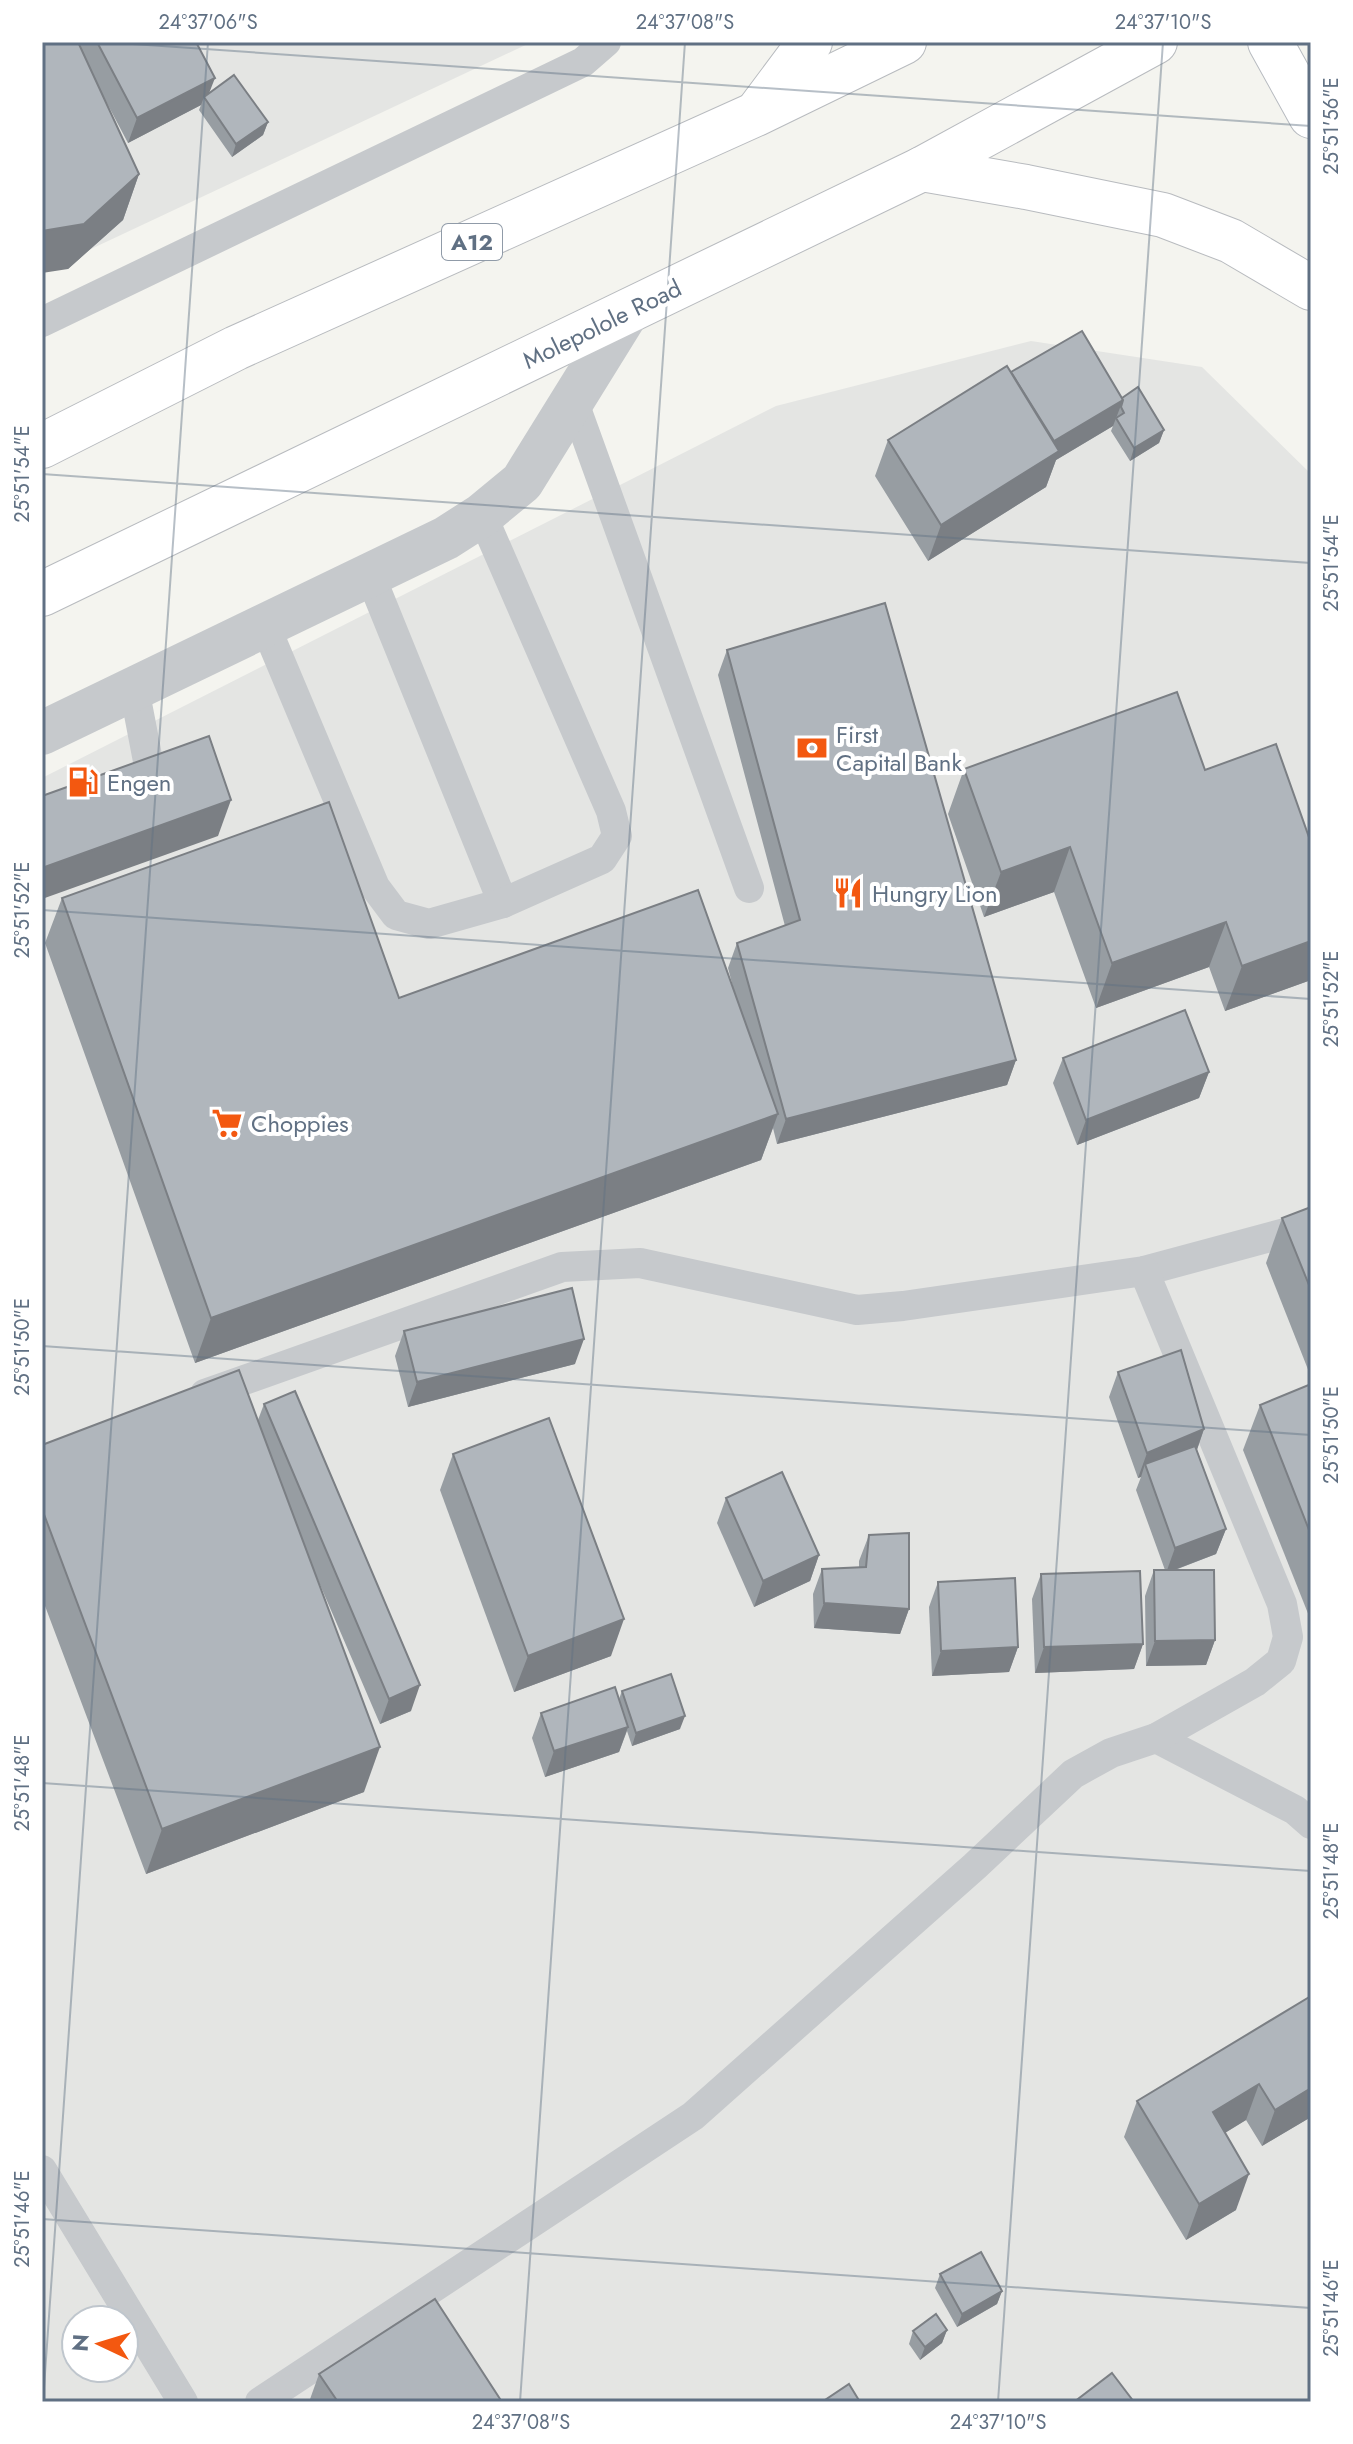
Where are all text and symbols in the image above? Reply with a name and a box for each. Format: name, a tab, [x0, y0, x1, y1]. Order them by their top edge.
text: 24°37'06"S	[158, 8, 258, 37]
text: 24°37'08"S	[636, 8, 734, 37]
text: 24°37'10"S	[1115, 8, 1211, 37]
text: 25°51'56"E	[1317, 77, 1346, 175]
road number: A12	[442, 224, 502, 260]
street label: Molepolole Road	[517, 270, 687, 378]
text: 25°51'54"E	[8, 425, 37, 523]
text: 25°51'54"E	[1317, 514, 1346, 612]
place label: First Capital Bank	[836, 717, 962, 780]
bank icon: First Capital Bank	[795, 731, 829, 765]
fuel station icon: Engen	[66, 765, 100, 799]
place label: Engen	[107, 765, 171, 800]
text: 25°51'52"E	[8, 861, 37, 959]
restaurant icon: Hungry Lion	[831, 876, 865, 910]
place label: Hungry Lion	[872, 876, 998, 911]
text: 25°51'52"E	[1317, 950, 1346, 1048]
supermarket icon: Choppies	[210, 1106, 244, 1140]
place label: Choppies	[251, 1106, 349, 1141]
text: 25°51'50"E	[8, 1298, 37, 1396]
text: 25°51'50"E	[1317, 1386, 1346, 1484]
text: 25°51'48"E	[8, 1734, 37, 1832]
text: 25°51'48"E	[1317, 1822, 1346, 1920]
text: 25°51'46"E	[8, 2170, 37, 2268]
text: 25°51'46"E	[1317, 2259, 1346, 2357]
north arrow	[60, 2304, 140, 2384]
text: N	[63, 2333, 97, 2352]
text: 24°37'08"S	[472, 2408, 570, 2437]
text: 24°37'10"S	[950, 2408, 1046, 2437]

